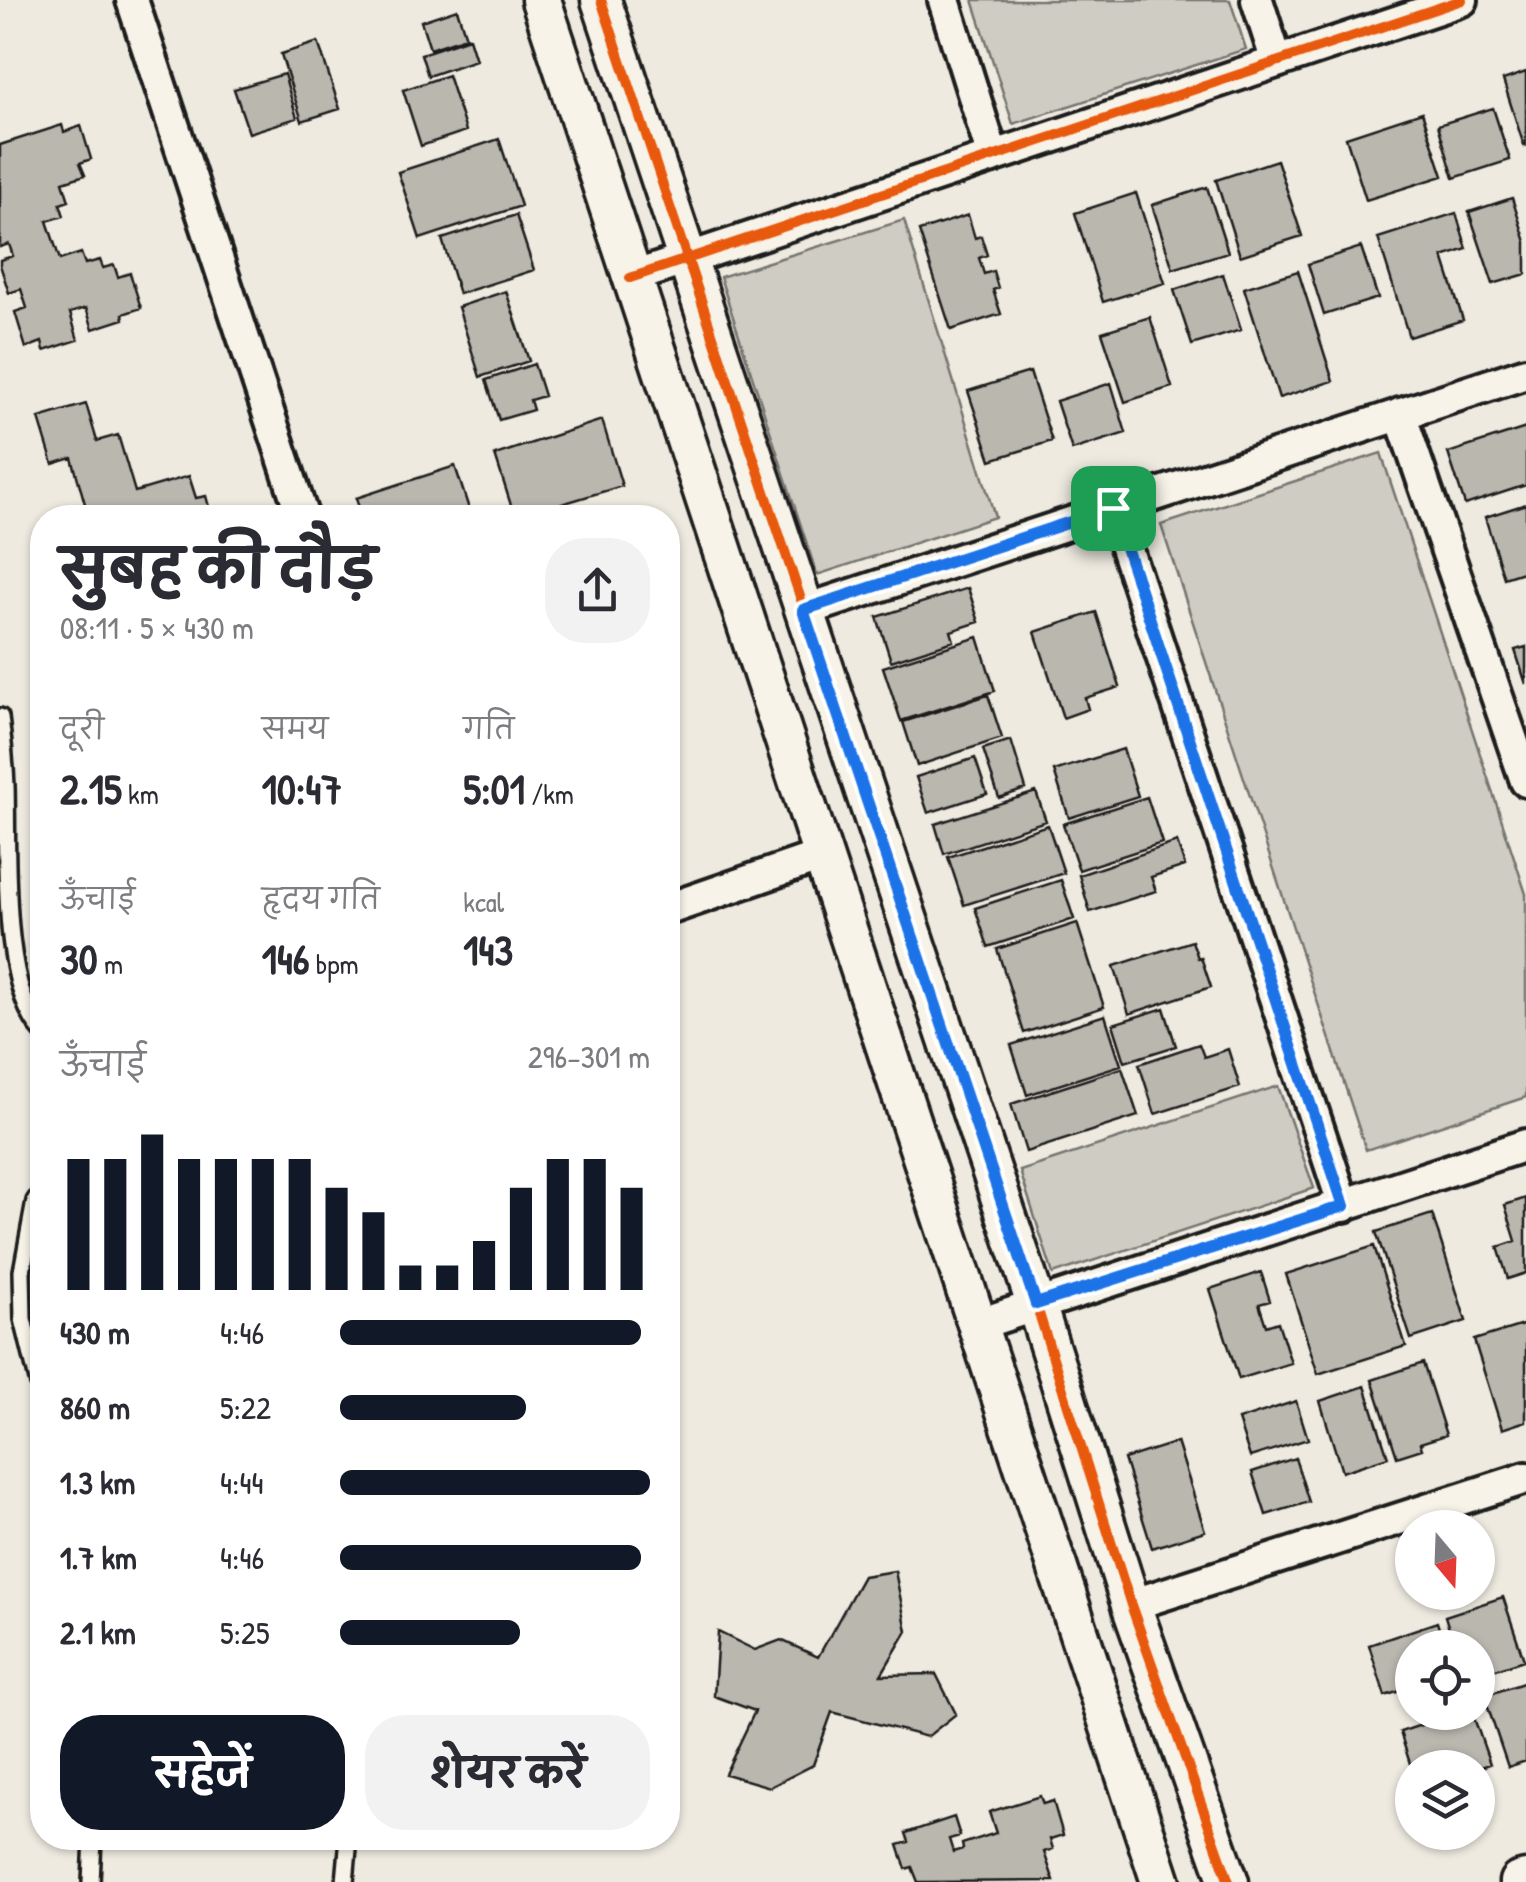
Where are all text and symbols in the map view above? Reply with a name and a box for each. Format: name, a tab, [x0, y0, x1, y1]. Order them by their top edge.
pin	[1071, 466, 1156, 551]
icon: arrive	[1086, 481, 1141, 536]
text: सुबह की दौड़	[60, 531, 376, 605]
button: share	[545, 538, 650, 643]
text: 08:11 · 5 × 430 m	[60, 606, 254, 649]
text: दूरी	[60, 710, 104, 748]
text: समय	[262, 710, 328, 748]
text: गति	[463, 710, 514, 748]
text: 2.15	[60, 760, 122, 817]
text: 10:47	[262, 760, 342, 817]
text: 5:01	[463, 760, 525, 817]
text: km	[122, 775, 159, 813]
text: /km	[525, 775, 574, 813]
text: ऊँचाई	[60, 880, 135, 918]
text: हृदय गति	[262, 880, 380, 918]
text: kcal	[463, 883, 504, 921]
text: 143	[463, 921, 513, 978]
text: 30	[60, 930, 98, 987]
text: 146	[262, 930, 309, 987]
text: m	[98, 945, 123, 983]
text: bpm	[309, 945, 358, 983]
text: 296–301 m	[528, 1035, 650, 1078]
text: ऊँचाई	[60, 1043, 146, 1086]
text: 430 m	[60, 1311, 130, 1354]
text: 4:46	[220, 1311, 264, 1354]
text: 860 m	[60, 1386, 130, 1429]
text: 5:22	[220, 1386, 271, 1429]
text: 1.3 km	[60, 1461, 135, 1504]
text: 4:44	[220, 1461, 263, 1504]
north arrow	[1395, 1510, 1495, 1610]
map controls	[1395, 1510, 1495, 1850]
text: 1.7 km	[60, 1536, 137, 1579]
text: 4:46	[220, 1536, 264, 1579]
text: 2.1 km	[60, 1611, 136, 1654]
text: 5:25	[220, 1611, 269, 1654]
button: locate	[1395, 1630, 1495, 1730]
button: सहेजें	[60, 1715, 345, 1830]
button: शेयर करें	[365, 1715, 650, 1830]
button: layers	[1395, 1750, 1495, 1850]

